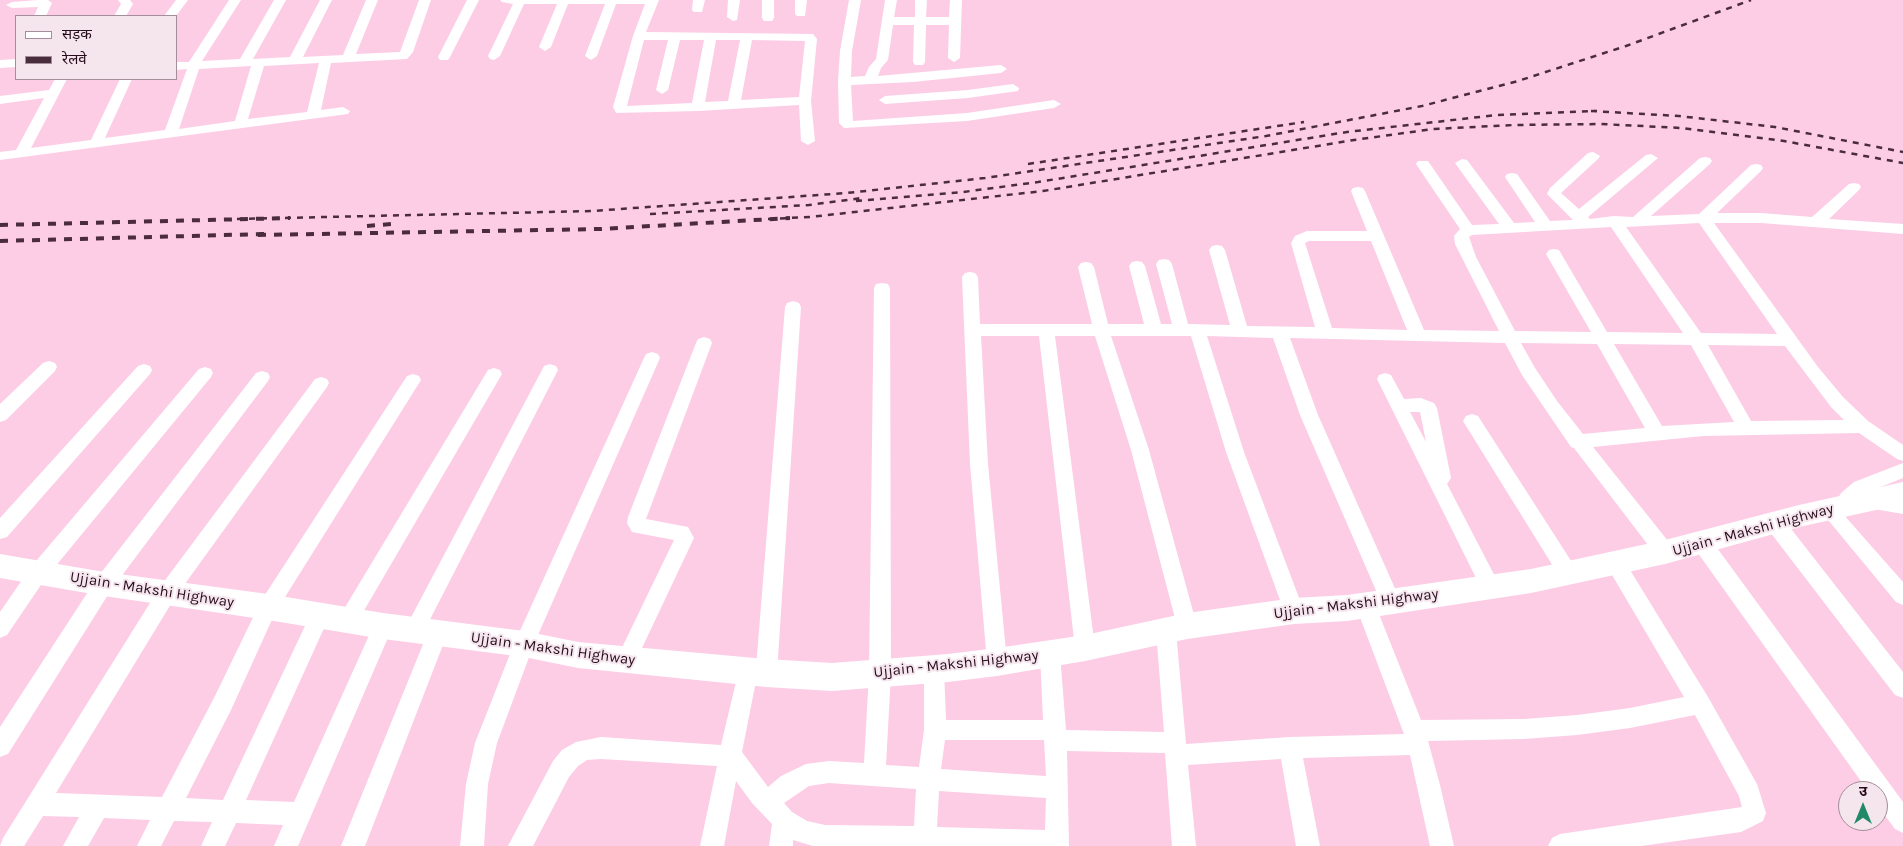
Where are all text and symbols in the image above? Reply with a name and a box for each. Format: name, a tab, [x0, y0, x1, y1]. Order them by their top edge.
legend	[15, 15, 178, 80]
text: सड़क	[62, 25, 92, 43]
text: रेलवे	[62, 50, 87, 68]
street label: Ujjain - Makshi Highway	[1671, 500, 1835, 560]
street label: Ujjain - Makshi Highway	[69, 568, 235, 612]
street label: Ujjain - Makshi Highway	[1273, 585, 1439, 623]
street label: Ujjain - Makshi Highway	[470, 629, 636, 669]
street label: Ujjain - Makshi Highway	[873, 646, 1039, 682]
north arrow	[1838, 781, 1888, 831]
text: उ	[1859, 783, 1867, 800]

